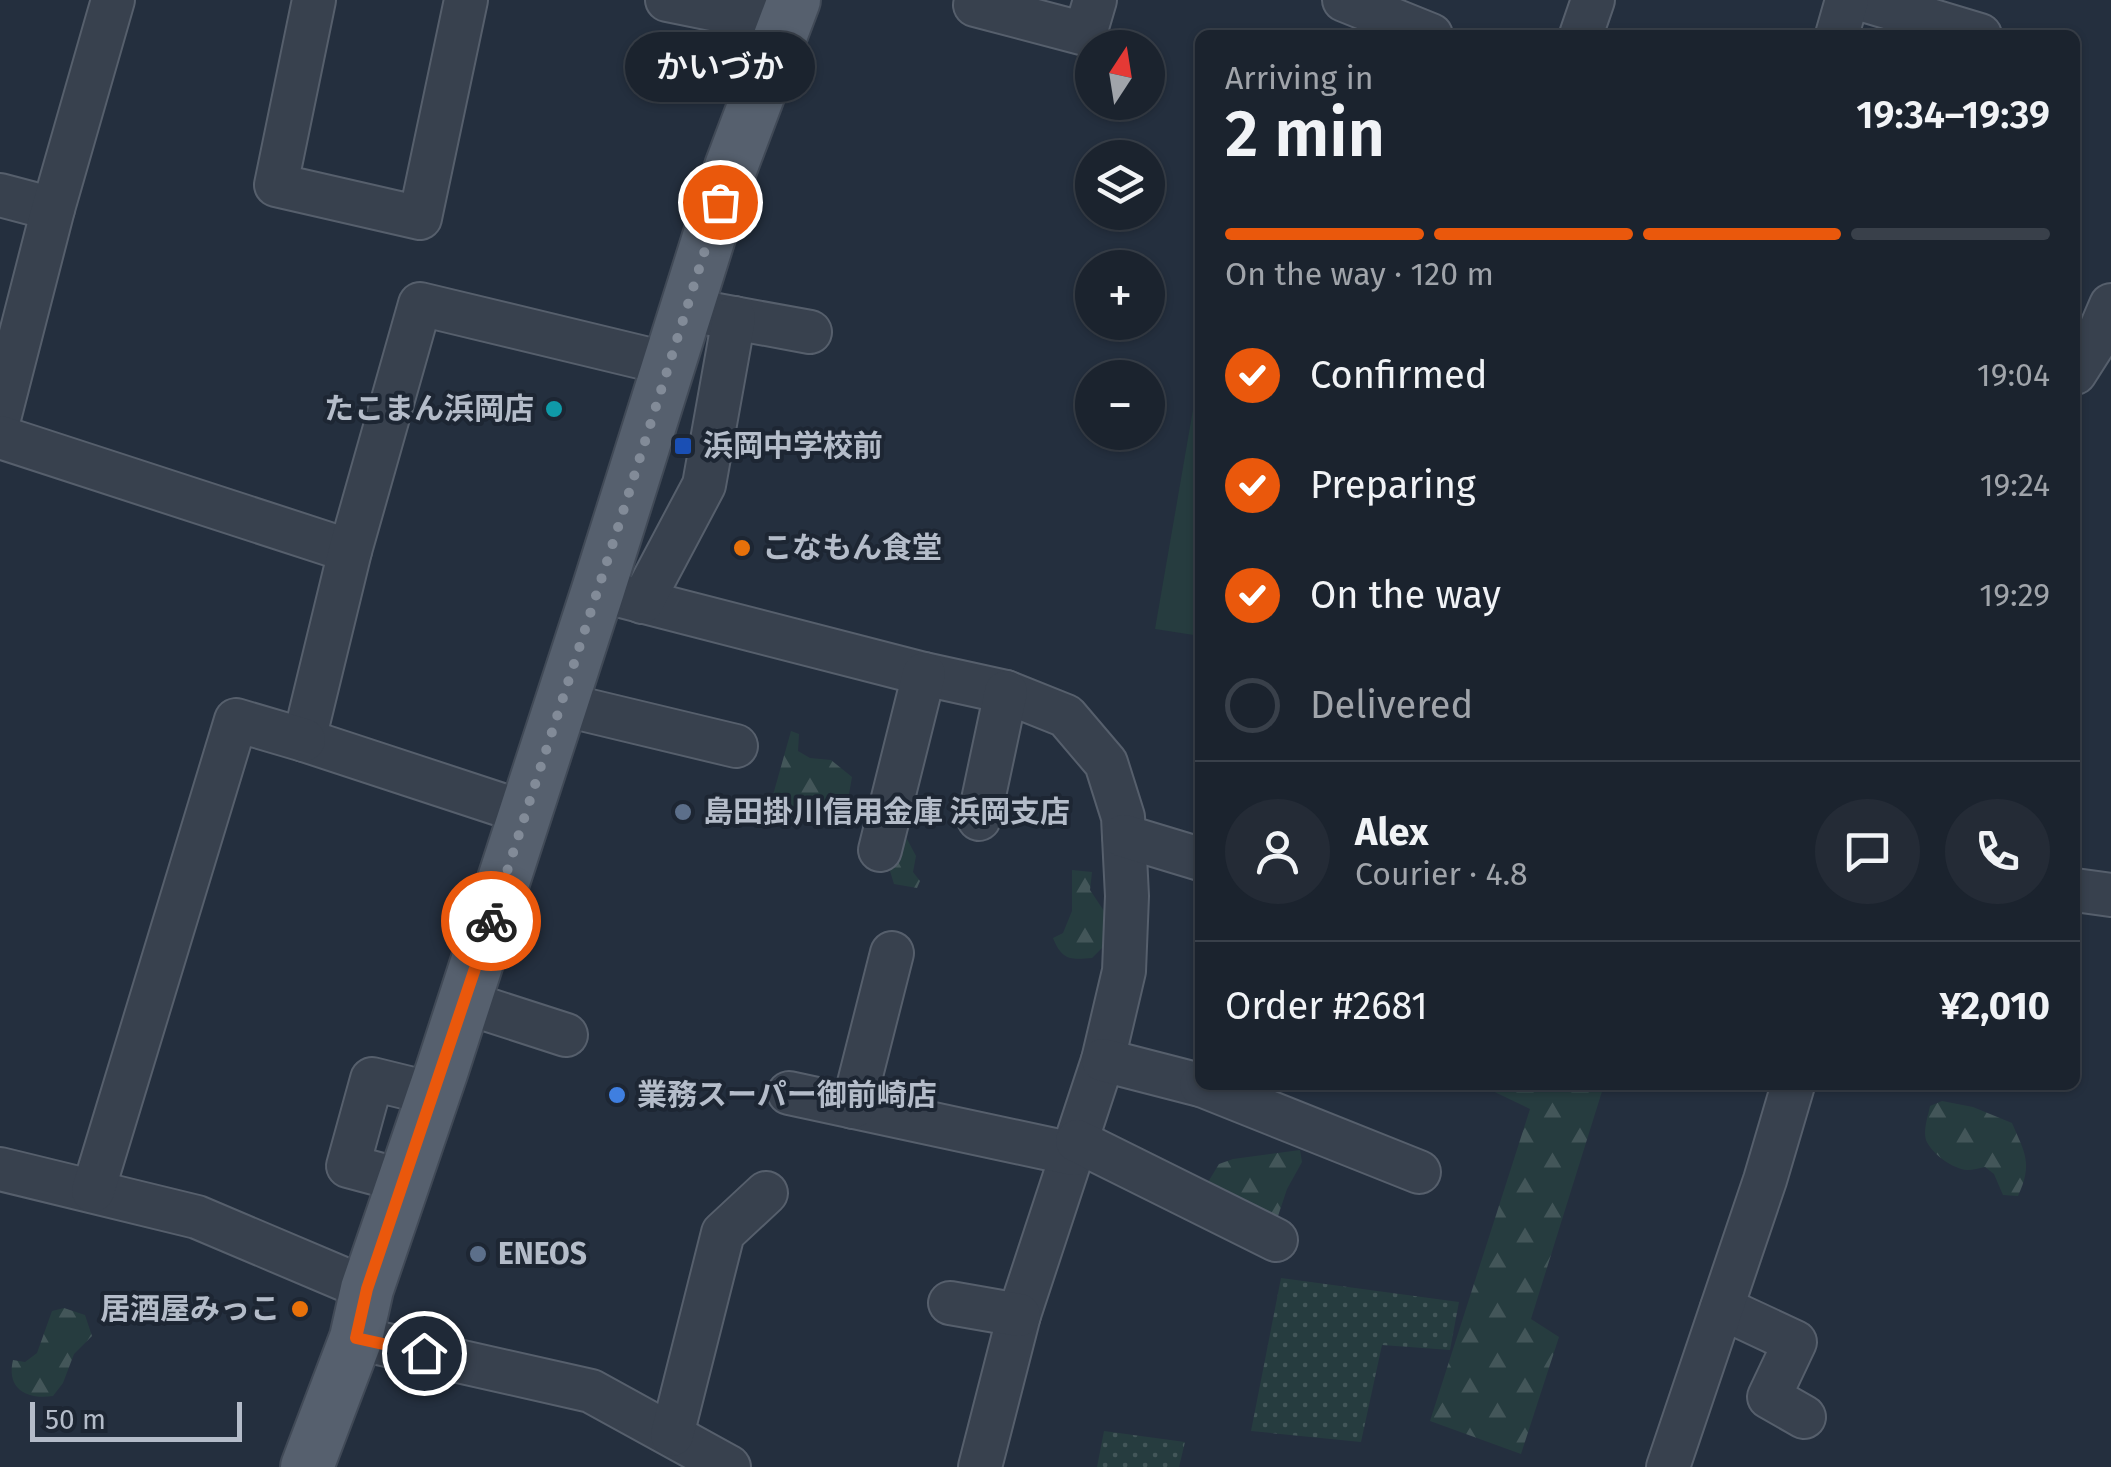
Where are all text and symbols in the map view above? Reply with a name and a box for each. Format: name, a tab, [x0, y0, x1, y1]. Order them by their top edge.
north arrow	[1075, 30, 1165, 120]
map controls	[1075, 30, 1165, 450]
callout: かいづか	[625, 32, 815, 102]
text: かいづか	[656, 48, 784, 86]
text: Arriving in	[1225, 59, 1373, 97]
text: 19:34–19:39	[1856, 92, 2050, 138]
text: 2 min	[1225, 95, 1385, 173]
button: layers	[1075, 140, 1165, 230]
pin	[678, 160, 763, 245]
icon: bag	[693, 175, 748, 230]
button: +	[1075, 250, 1165, 340]
text: On the way · 120 m	[1225, 255, 1494, 293]
icon: check	[1225, 348, 1280, 403]
text: Confirmed	[1310, 352, 1488, 398]
text: 19:04	[1977, 356, 2050, 394]
button: −	[1075, 360, 1165, 450]
place label: たこまん浜岡店	[324, 391, 534, 427]
marker: たこまん浜岡店	[543, 398, 565, 420]
place label: 浜岡中学校前	[703, 428, 883, 464]
marker: 浜岡中学校前	[672, 435, 694, 457]
icon: check	[1225, 458, 1280, 513]
text: Preparing	[1310, 462, 1476, 508]
text: 19:24	[1980, 466, 2050, 504]
place label: こなもん食堂	[762, 530, 942, 566]
marker: こなもん食堂	[731, 537, 753, 559]
icon: check	[1225, 568, 1280, 623]
text: On the way	[1310, 572, 1501, 618]
text: 19:29	[1979, 576, 2050, 614]
text: Delivered	[1310, 682, 1473, 728]
place label: 島田掛川信用金庫 浜岡支店	[703, 794, 1070, 830]
button: person	[1225, 799, 1330, 904]
button: chat	[1815, 799, 1920, 904]
button: phone	[1945, 799, 2050, 904]
marker: 島田掛川信用金庫 浜岡支店	[672, 801, 694, 823]
text: Alex	[1355, 809, 1428, 855]
text: Courier · 4.8	[1355, 855, 1528, 893]
courier	[441, 871, 541, 971]
icon: bike	[464, 894, 519, 949]
text: Order #2681	[1225, 983, 1428, 1029]
text: ¥2,010	[1939, 983, 2050, 1029]
place label: 業務スーパー御前崎店	[637, 1077, 937, 1113]
marker: 業務スーパー御前崎店	[606, 1084, 628, 1106]
place label: ENEOS	[498, 1236, 587, 1272]
marker: ENEOS	[467, 1243, 489, 1265]
place label: 居酒屋みっこ	[100, 1291, 280, 1327]
marker: 居酒屋みっこ	[289, 1298, 311, 1320]
pin	[382, 1311, 467, 1396]
icon: home	[397, 1326, 452, 1381]
scale bar	[30, 1397, 242, 1442]
text: 50 m	[45, 1403, 106, 1436]

